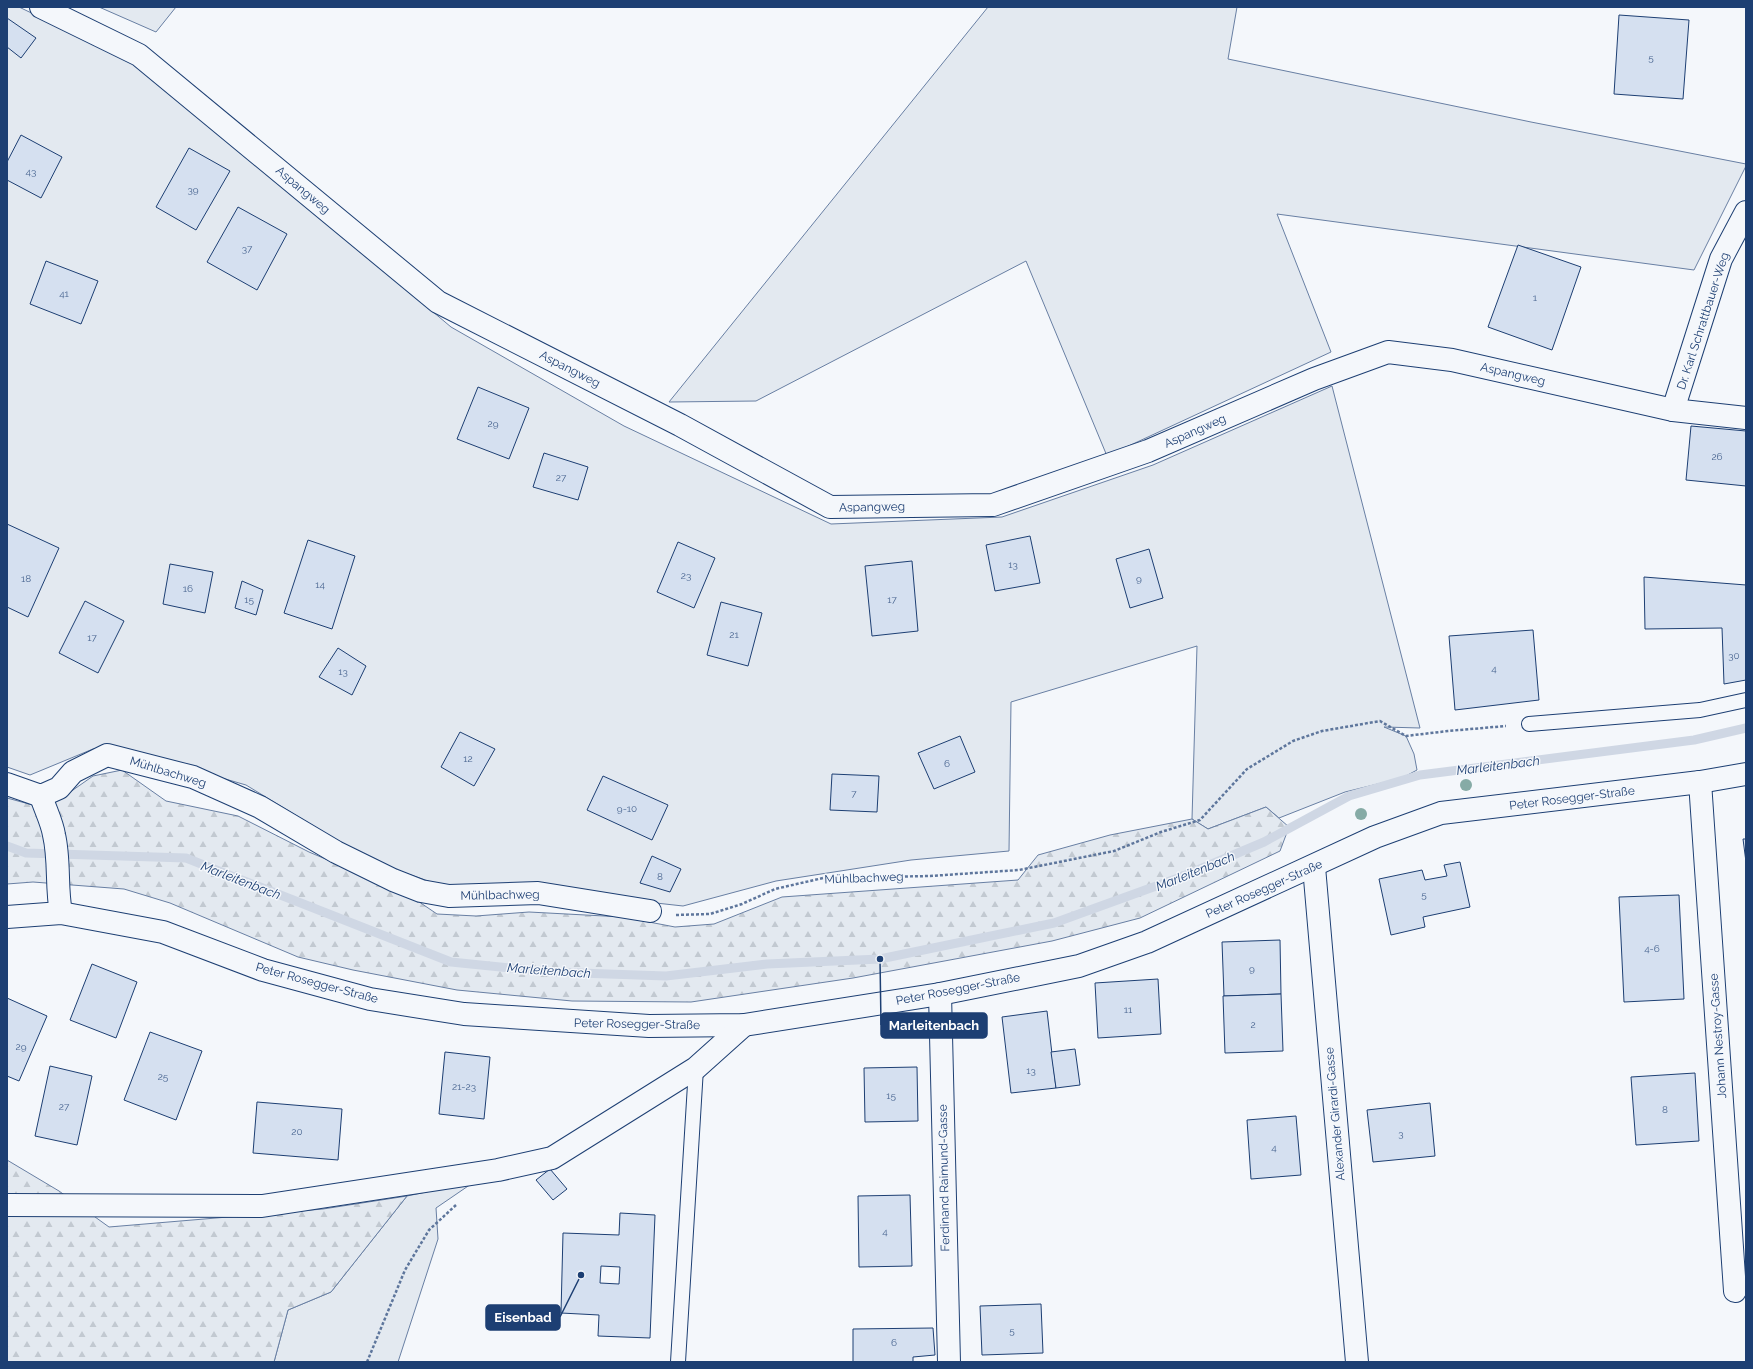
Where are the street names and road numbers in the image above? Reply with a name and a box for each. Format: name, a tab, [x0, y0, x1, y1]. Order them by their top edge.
street label: Aspangweg	[273, 163, 333, 217]
street label: Dr. Karl Schrattbauer-Weg	[1674, 251, 1732, 391]
street label: Aspangweg	[537, 348, 603, 390]
street label: Aspangweg	[1479, 360, 1547, 388]
street label: Aspangweg	[1162, 411, 1228, 451]
street label: Aspangweg	[839, 499, 905, 515]
street label: Mühlbachweg	[128, 754, 208, 790]
street label: Peter Rosegger-Straße	[1509, 783, 1635, 813]
street label: Peter Rosegger-Straße	[1204, 857, 1324, 921]
street label: Mühlbachweg	[824, 870, 904, 886]
street label: Mühlbachweg	[460, 887, 540, 903]
street label: Peter Rosegger-Straße	[254, 960, 380, 1006]
street label: Peter Rosegger-Straße	[895, 970, 1021, 1008]
street label: Johann Nestroy-Gasse	[1707, 973, 1729, 1099]
street label: Peter Rosegger-Straße	[574, 1016, 700, 1032]
street label: Alexander Girardi-Gasse	[1322, 1047, 1348, 1181]
street label: Ferdinand Raimund-Gasse	[936, 1104, 952, 1252]

